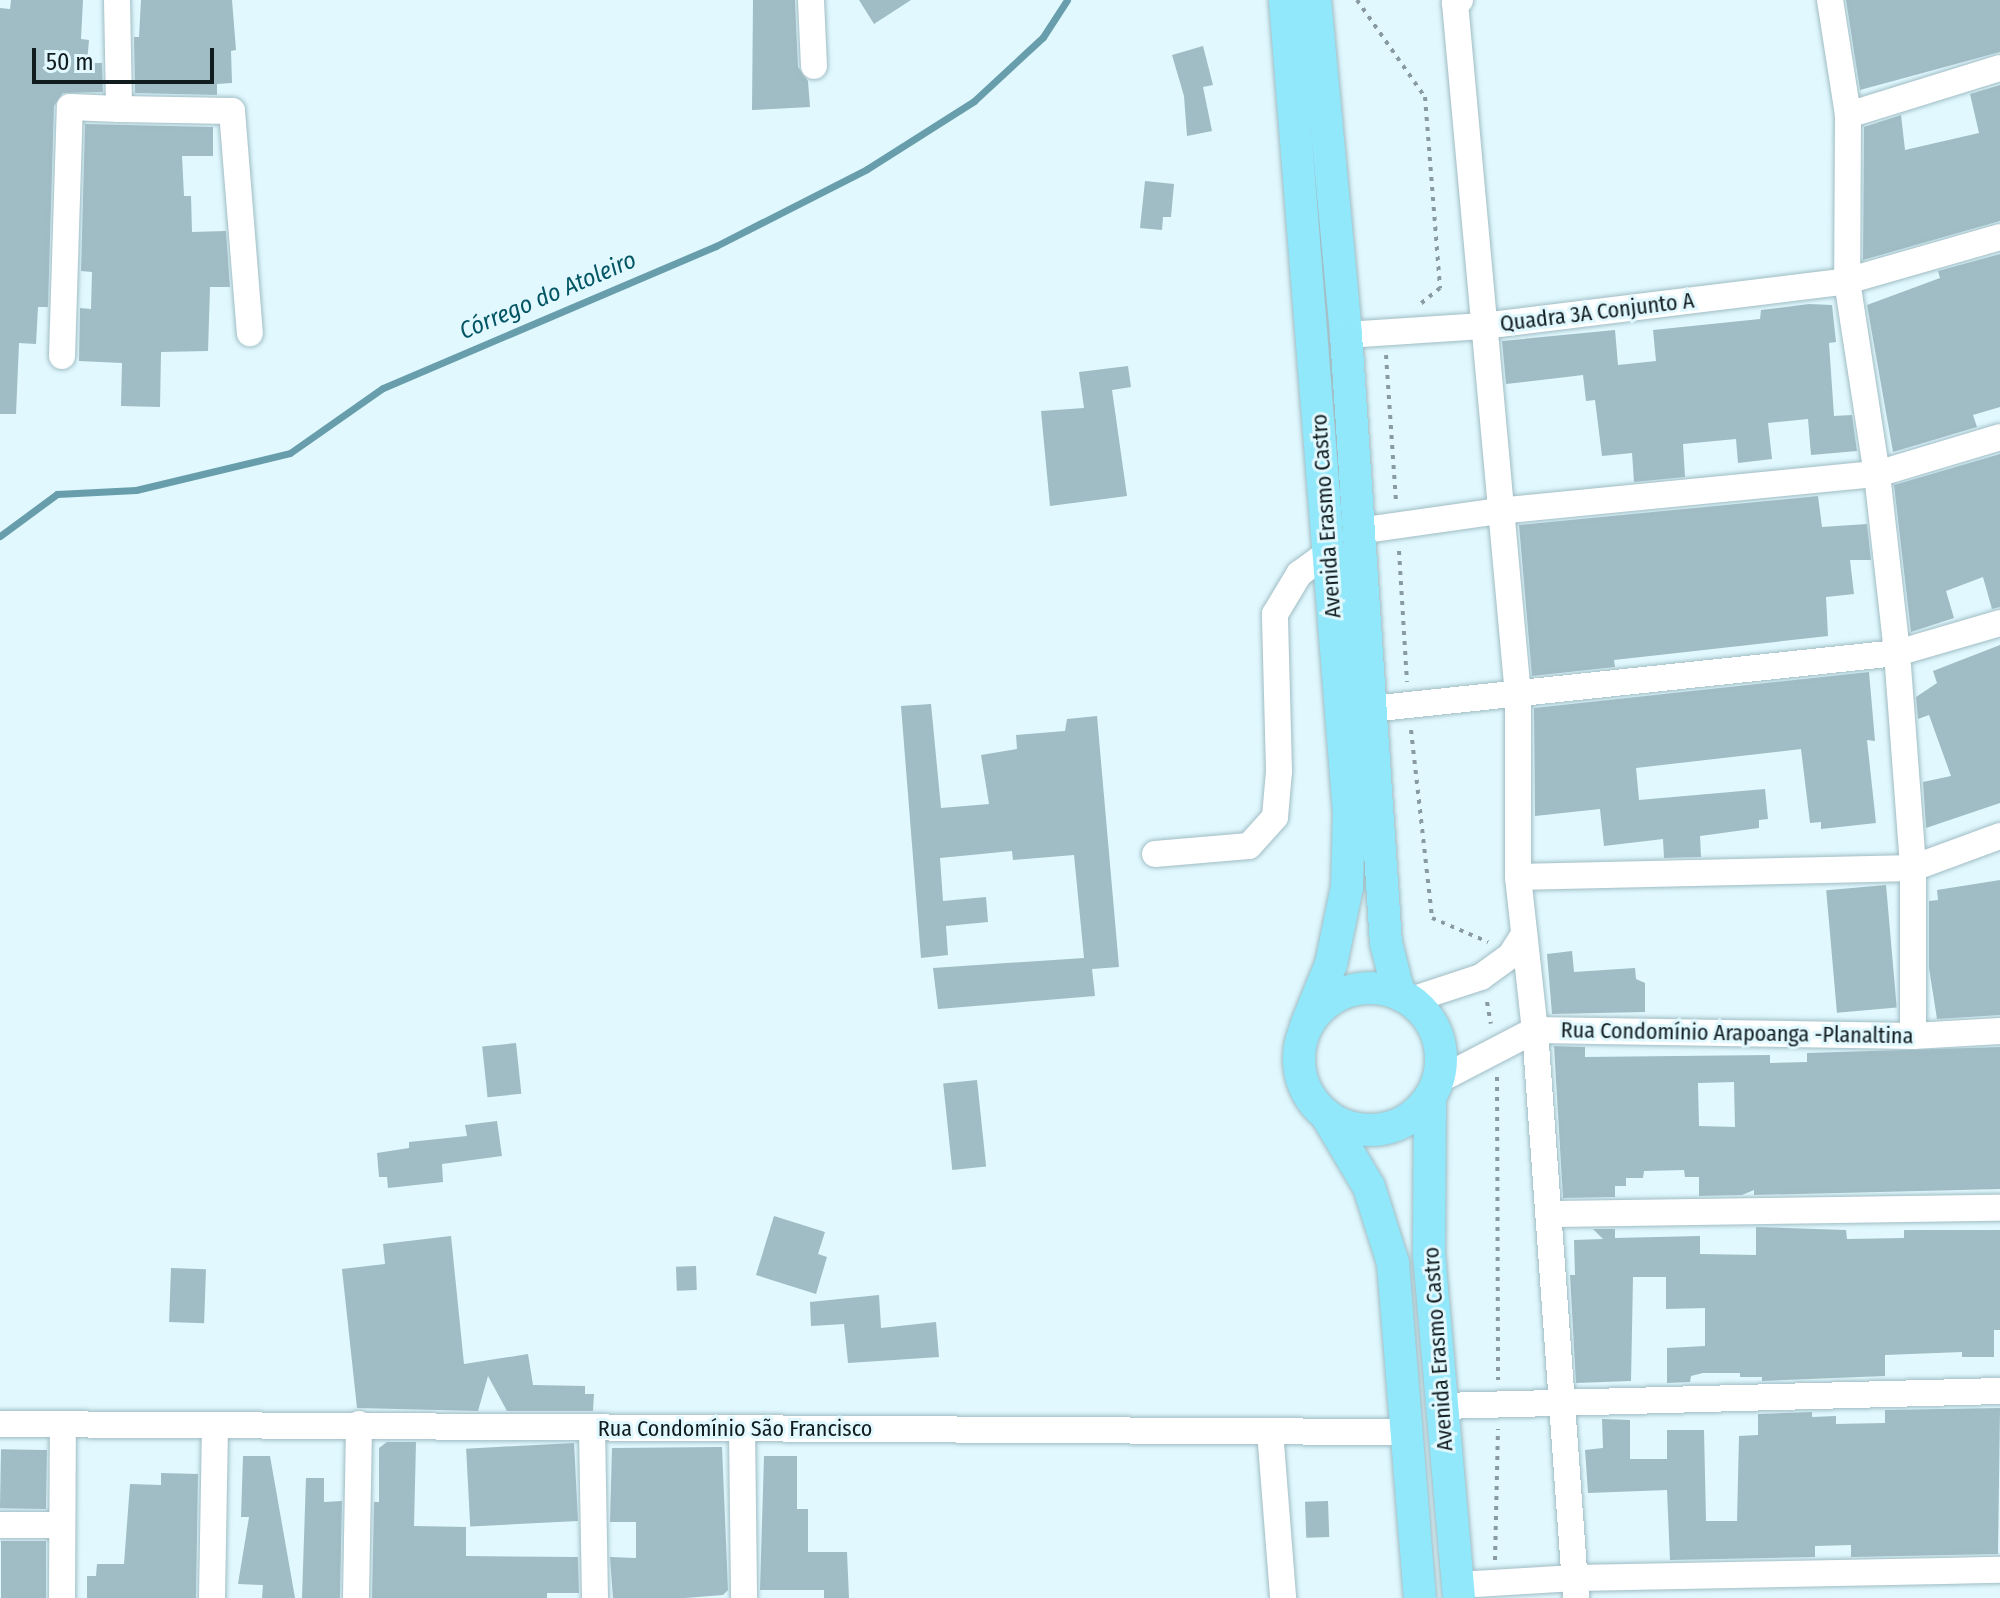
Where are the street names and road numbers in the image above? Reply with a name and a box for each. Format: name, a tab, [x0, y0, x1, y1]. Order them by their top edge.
street label: Quadra 3A Conjunto A	[1499, 287, 1695, 337]
street label: Avenida Erasmo Castro	[1306, 413, 1346, 619]
street label: Rua Condomínio Arapoanga -Planaltina	[1560, 1017, 1914, 1049]
street label: Avenida Erasmo Castro	[1418, 1246, 1458, 1452]
street label: Rua Condomínio São Francisco	[598, 1416, 872, 1442]

